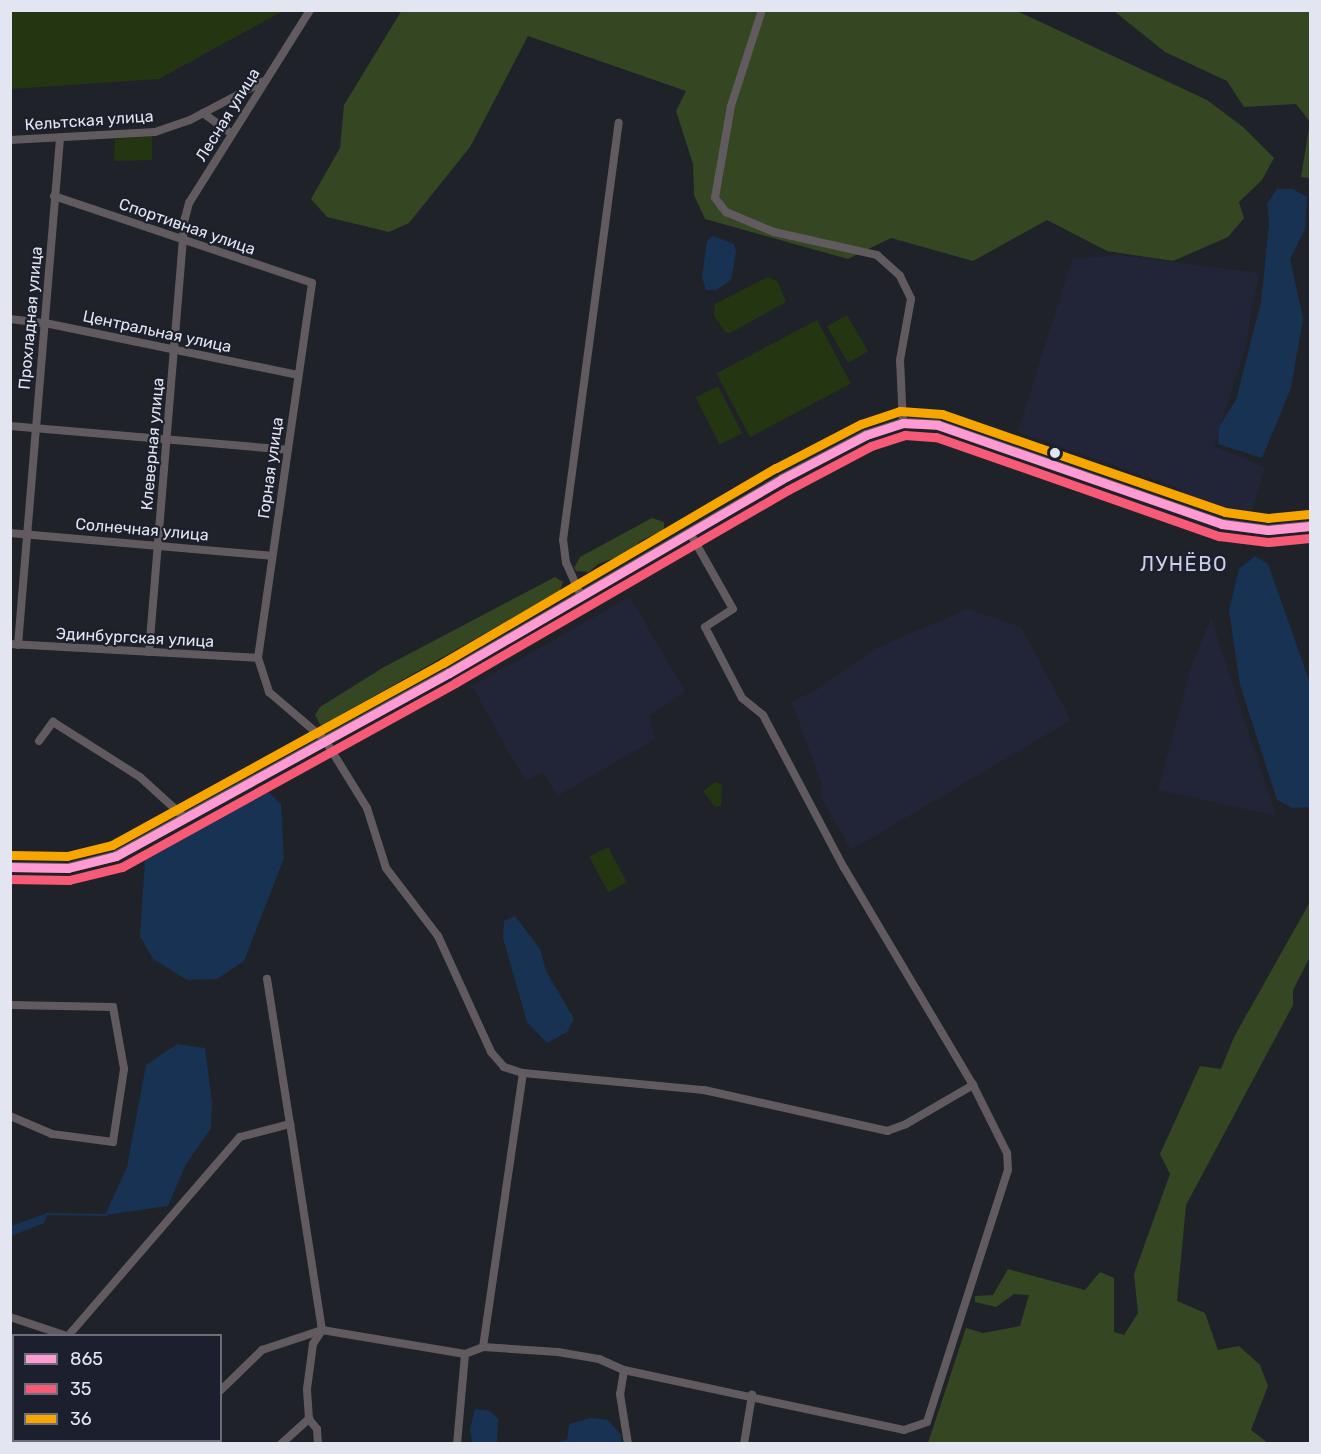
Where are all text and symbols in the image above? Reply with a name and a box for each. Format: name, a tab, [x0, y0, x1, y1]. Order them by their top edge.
street label: Лесная улица	[192, 65, 264, 165]
street label: Кельтская улица	[24, 107, 154, 135]
street label: Спортивная улица	[116, 195, 258, 259]
street label: Прохладная улица	[15, 246, 47, 390]
street label: Центральная улица	[81, 307, 233, 357]
street label: Клеверная улица	[138, 377, 168, 511]
street label: Горная улица	[254, 416, 288, 520]
unlabelled marker	[1049, 447, 1061, 459]
street label: Солнечная улица	[75, 515, 209, 545]
district label: ЛУНЁВО	[1140, 552, 1228, 576]
street label: Эдинбургская улица	[55, 624, 215, 652]
legend	[12, 1334, 222, 1442]
text: 865	[70, 1348, 103, 1370]
text: 35	[70, 1378, 92, 1400]
text: 36	[70, 1408, 92, 1430]

